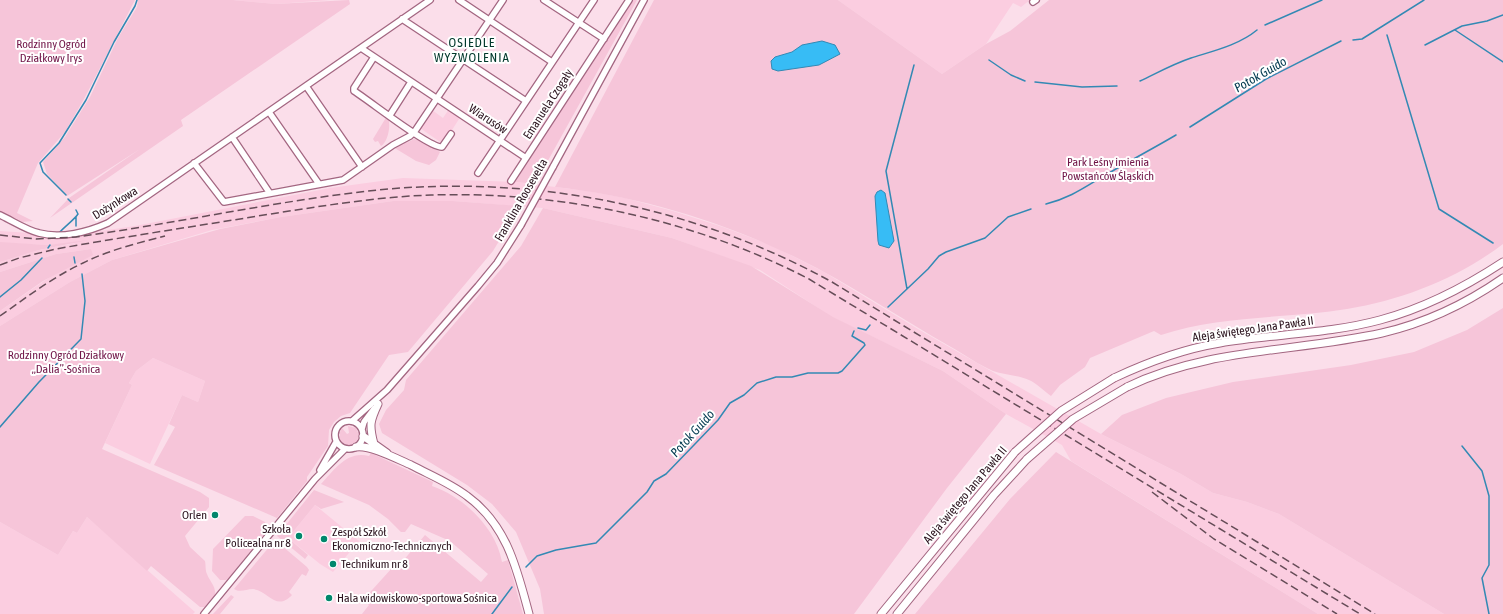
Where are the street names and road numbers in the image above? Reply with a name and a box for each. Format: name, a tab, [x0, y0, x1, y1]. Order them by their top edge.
street label: Emanuela Czogały	[520, 66, 576, 142]
street label: Wiarusów	[466, 101, 510, 137]
street label: Franklina Roosevelta	[492, 156, 550, 244]
street label: Dożynkowa	[90, 184, 140, 222]
street label: Aleja świętego Jana Pawła II	[1191, 314, 1315, 344]
street label: Aleja świętego Jana Pawła II	[920, 444, 1010, 546]

